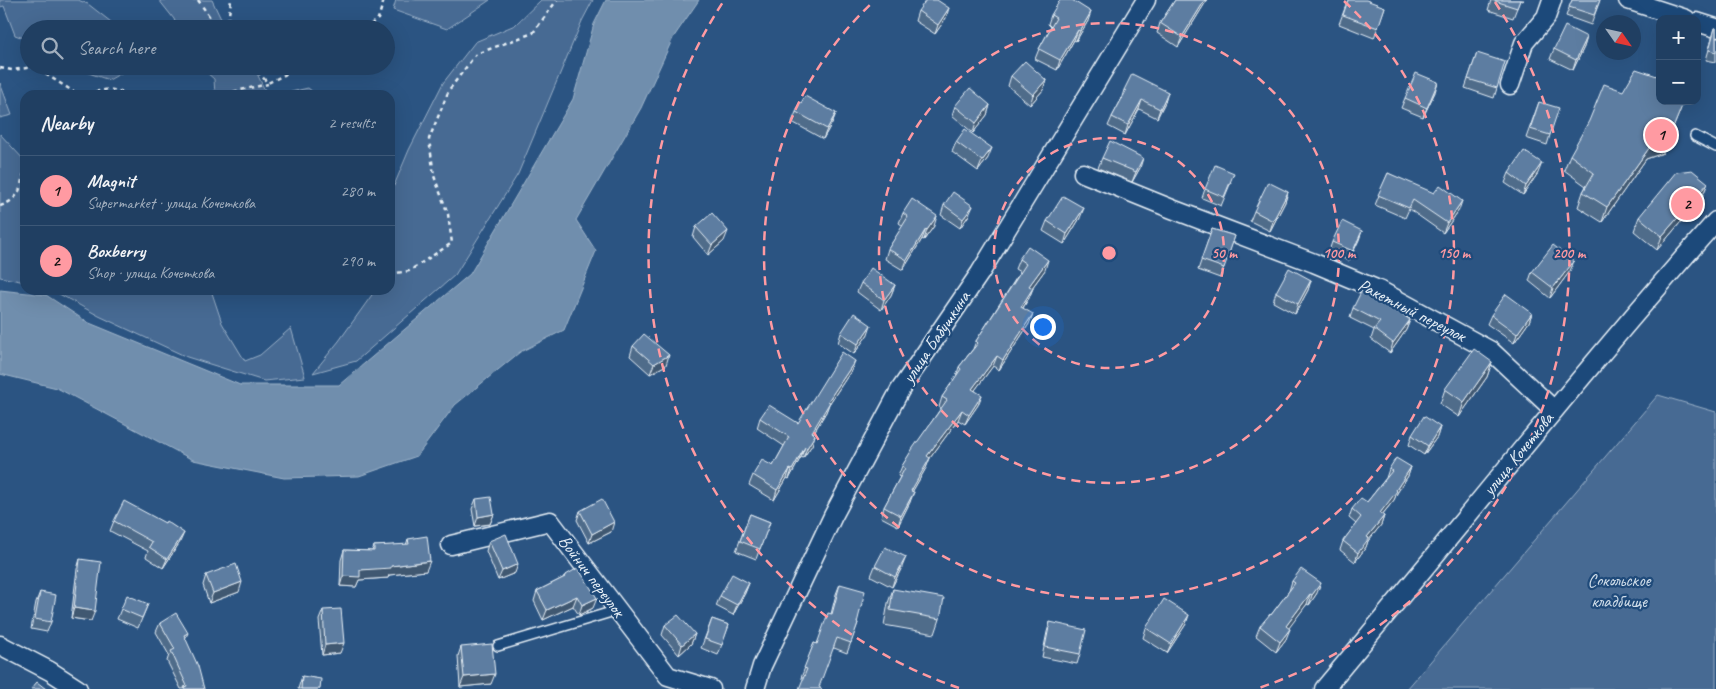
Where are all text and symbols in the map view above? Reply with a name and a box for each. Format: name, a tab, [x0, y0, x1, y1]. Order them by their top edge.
north arrow	[1596, 15, 1641, 60]
map controls	[1656, 15, 1701, 105]
button: +	[1656, 15, 1701, 60]
search box	[20, 20, 395, 75]
icon: search	[38, 34, 66, 62]
text: Search here	[78, 36, 155, 60]
button: −	[1656, 60, 1701, 105]
text: Nearby	[40, 110, 93, 136]
text: 2 results	[328, 113, 375, 133]
pin: 1	[1645, 116, 1677, 154]
text: Magnit	[87, 169, 135, 193]
text: 1	[52, 181, 60, 201]
text: 280 m	[341, 181, 375, 201]
pin: 2	[1671, 185, 1703, 223]
text: Supermarket · улица Кочеткова	[87, 193, 255, 213]
text: Boxberry	[87, 239, 145, 263]
centre of rings	[1100, 244, 1118, 262]
text: 50 m	[1211, 244, 1238, 263]
text: 100 m	[1323, 244, 1357, 263]
text: 150 m	[1438, 244, 1472, 263]
text: 200 m	[1553, 244, 1587, 263]
text: 2	[52, 251, 60, 271]
text: 290 m	[341, 251, 375, 271]
text: Shop · улица Кочеткова	[87, 263, 214, 283]
street label: Ракетный переулок	[1355, 273, 1472, 348]
street label: улица Бабушкина	[897, 286, 975, 388]
your location	[1030, 314, 1056, 340]
street label: улица Кочеткова	[1477, 407, 1559, 501]
street label: Войнич переулок	[554, 530, 631, 623]
park label: Сокольское кладбище	[1588, 569, 1652, 612]

